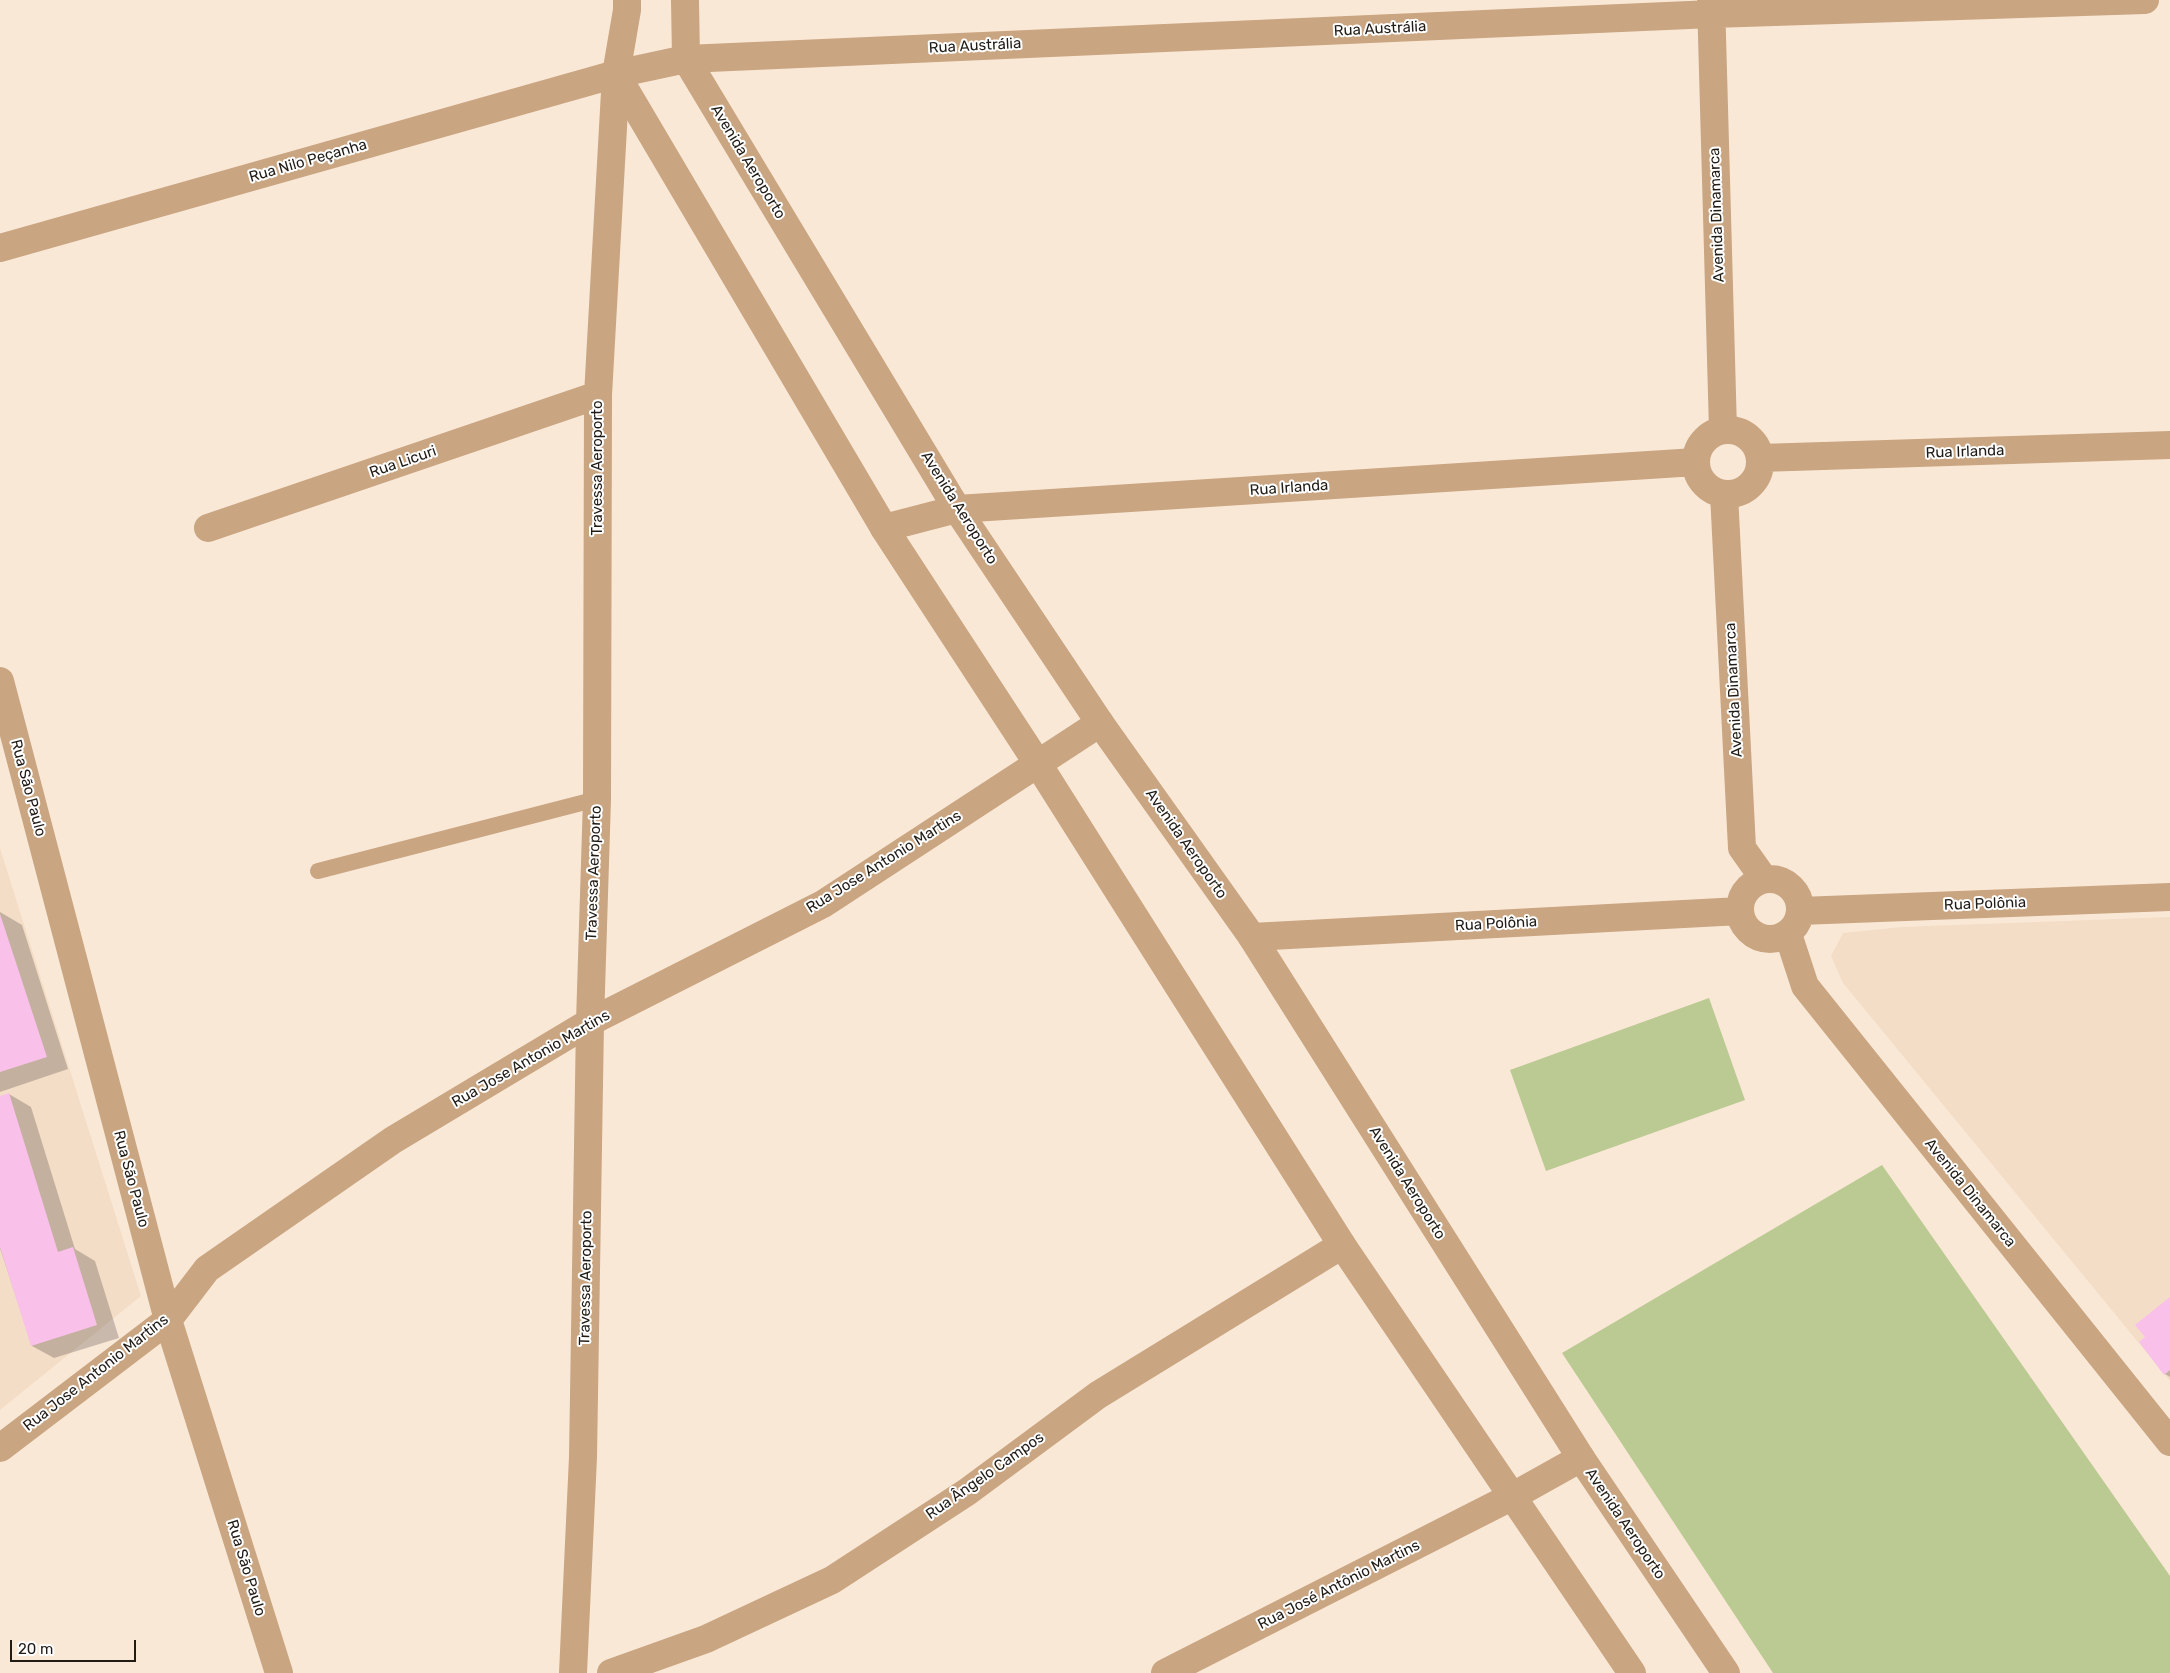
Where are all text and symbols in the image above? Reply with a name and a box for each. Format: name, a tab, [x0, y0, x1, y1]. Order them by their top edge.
street label: Rua Austrália	[1333, 18, 1427, 40]
street label: Rua Austrália	[928, 35, 1022, 57]
street label: Avenida Aeroporto	[707, 102, 789, 222]
street label: Rua Nilo Peçanha	[247, 136, 369, 186]
street label: Avenida Dinamarca	[1706, 147, 1728, 283]
street label: Travessa Aeroporto	[589, 400, 607, 536]
street label: Rua Licuri	[367, 442, 439, 482]
street label: Rua Irlanda	[1925, 442, 2005, 462]
street label: Avenida Aeroporto	[917, 448, 1001, 568]
street label: Rua Irlanda	[1249, 476, 1329, 500]
street label: Avenida Dinamarca	[1721, 622, 1747, 758]
street label: Rua São Paulo	[6, 737, 50, 839]
street label: Avenida Aeroporto	[1141, 786, 1231, 902]
street label: Travessa Aeroporto	[583, 805, 605, 941]
street label: Rua Jose Antonio Martins	[803, 807, 965, 917]
street label: Rua Polônia	[1944, 894, 2026, 914]
street label: Rua Polônia	[1454, 913, 1538, 935]
street label: Rua Jose Antonio Martins	[449, 1006, 613, 1112]
street label: Avenida Aeroporto	[1365, 1123, 1449, 1243]
street label: Rua São Paulo	[109, 1128, 153, 1230]
street label: Avenida Dinamarca	[1921, 1135, 2019, 1251]
street label: Travessa Aeroporto	[576, 1210, 596, 1346]
street label: Rua Jose Antonio Martins	[20, 1311, 172, 1435]
street label: Rua Ângelo Campos	[922, 1428, 1048, 1524]
street label: Avenida Aeroporto	[1581, 1465, 1669, 1583]
street label: Rua São Paulo	[223, 1518, 269, 1618]
street label: Rua José Antônio Martins	[1255, 1536, 1423, 1634]
scale bar	[12, 1630, 139, 1662]
text: 20 m	[18, 1640, 53, 1658]

